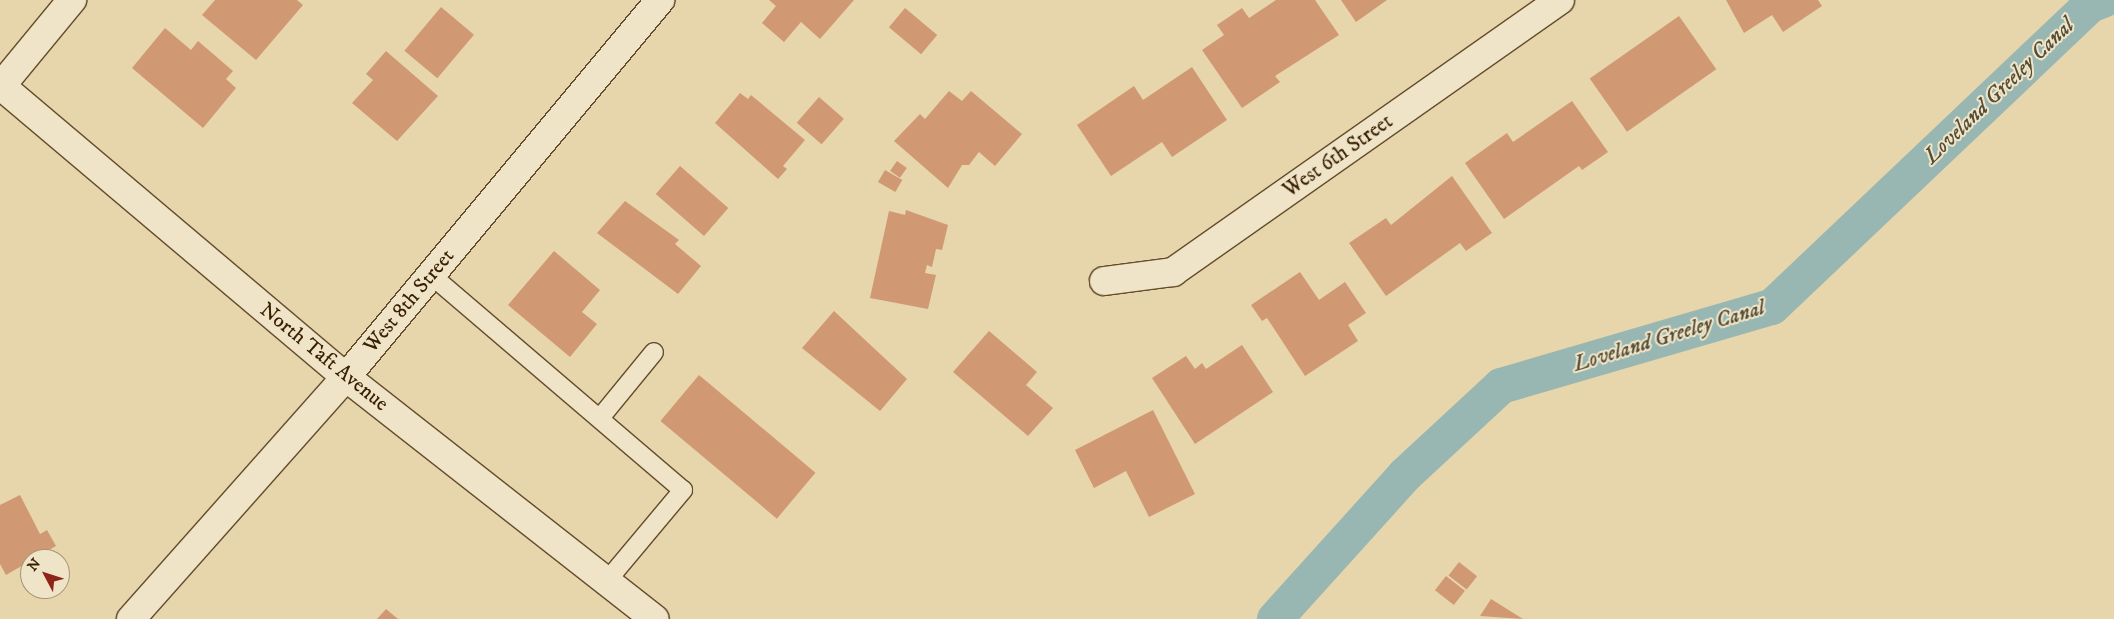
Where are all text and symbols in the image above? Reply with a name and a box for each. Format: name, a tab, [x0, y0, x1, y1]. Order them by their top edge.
water label: Loveland Greeley Canal	[1918, 13, 2080, 169]
street label: West 6th Street	[1278, 109, 1398, 203]
street label: West 8th Street	[358, 244, 460, 358]
water label: Loveland Greeley Canal	[1570, 294, 1768, 378]
street label: North Taft Avenue	[255, 297, 393, 417]
north arrow	[20, 549, 70, 599]
text: N	[24, 555, 45, 575]

